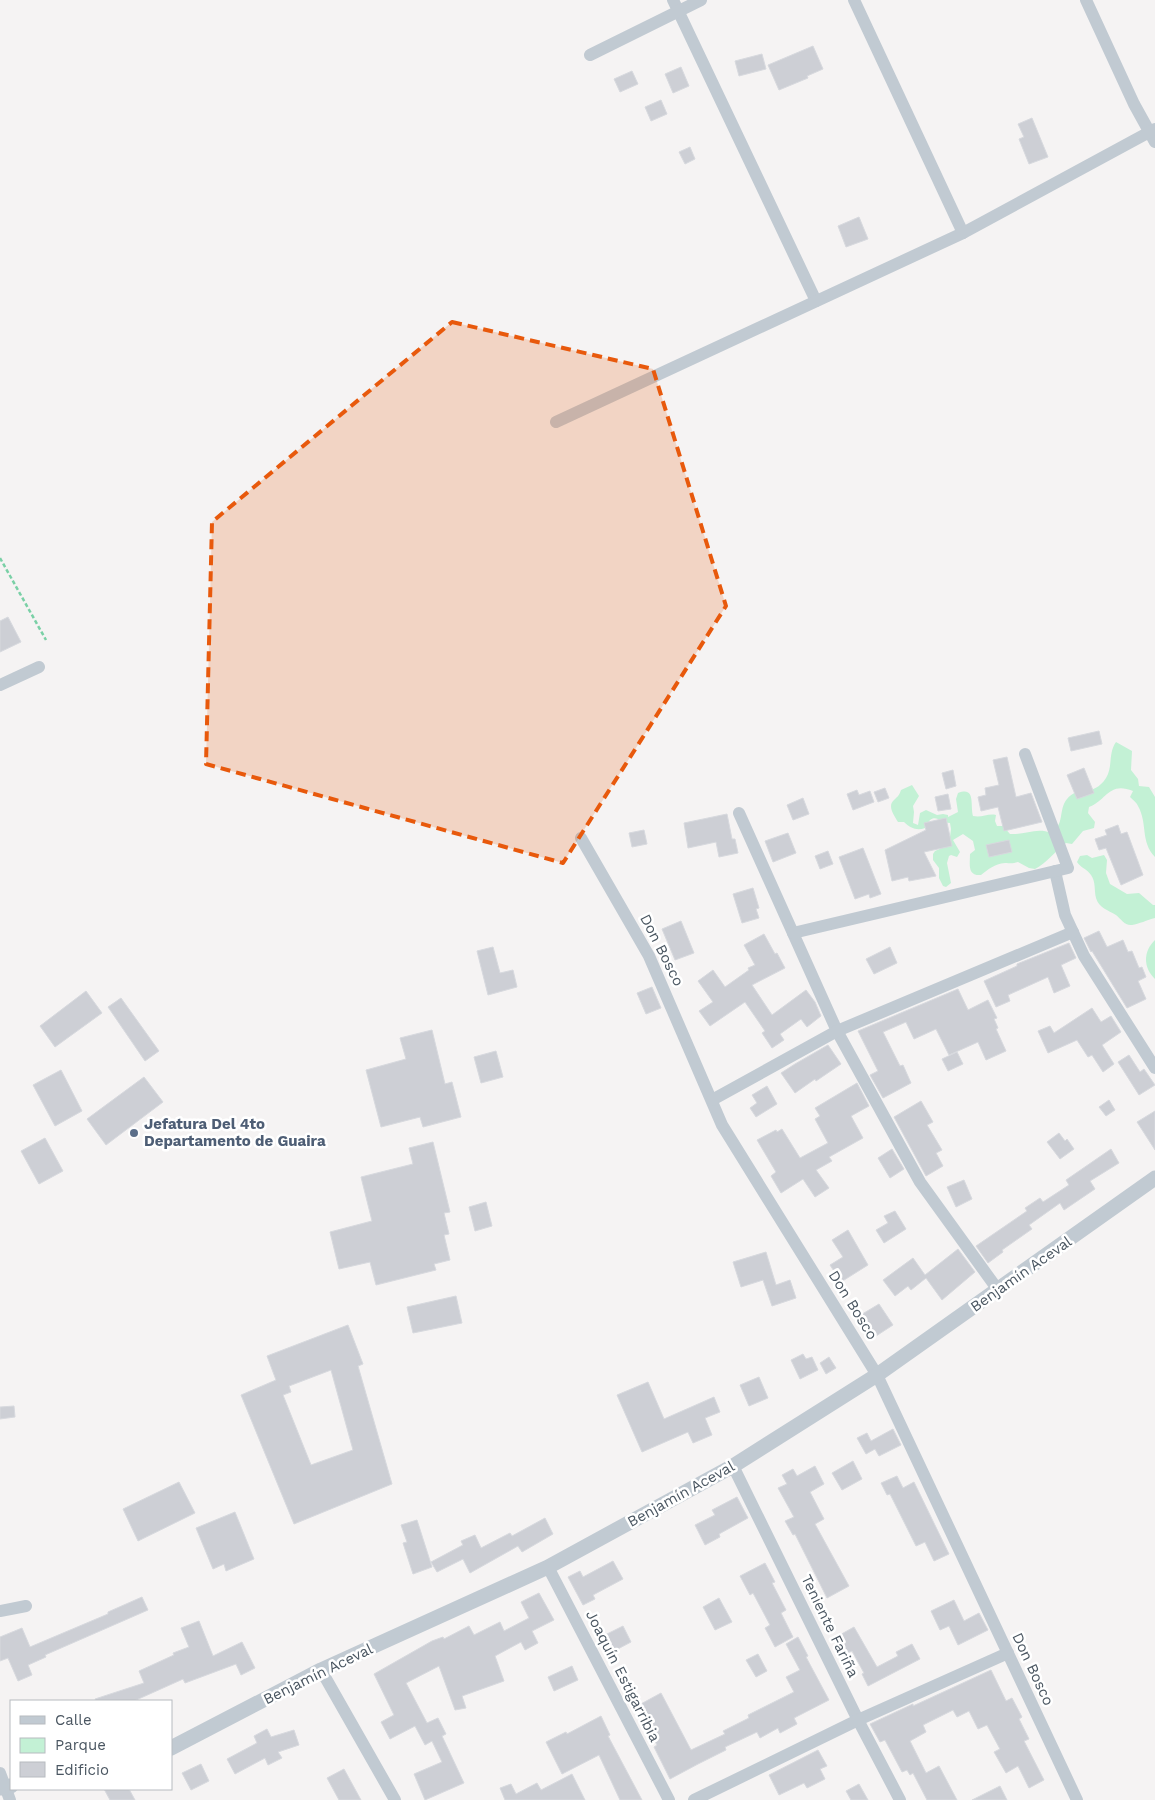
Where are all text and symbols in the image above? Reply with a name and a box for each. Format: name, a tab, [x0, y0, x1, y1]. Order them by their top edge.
street label: Don Bosco	[636, 911, 688, 989]
place label: Jefatura Del 4to Departamento de Guaira	[144, 1115, 326, 1150]
marker: Jefatura Del 4to Departamento de Guaira	[128, 1127, 140, 1139]
street label: Benjamín Aceval	[967, 1232, 1075, 1316]
street label: Don Bosco	[825, 1267, 881, 1343]
street label: Benjamín Aceval	[624, 1457, 738, 1531]
street label: Teniente Fariña	[797, 1572, 863, 1681]
street label: Joaquín Estigarribia	[582, 1607, 664, 1745]
street label: Don Bosco	[1008, 1630, 1058, 1708]
street label: Benjamín Aceval	[260, 1640, 376, 1708]
legend	[10, 1700, 172, 1790]
text: Calle	[55, 1711, 92, 1729]
text: Parque	[55, 1736, 106, 1754]
text: Edificio	[55, 1761, 109, 1779]

